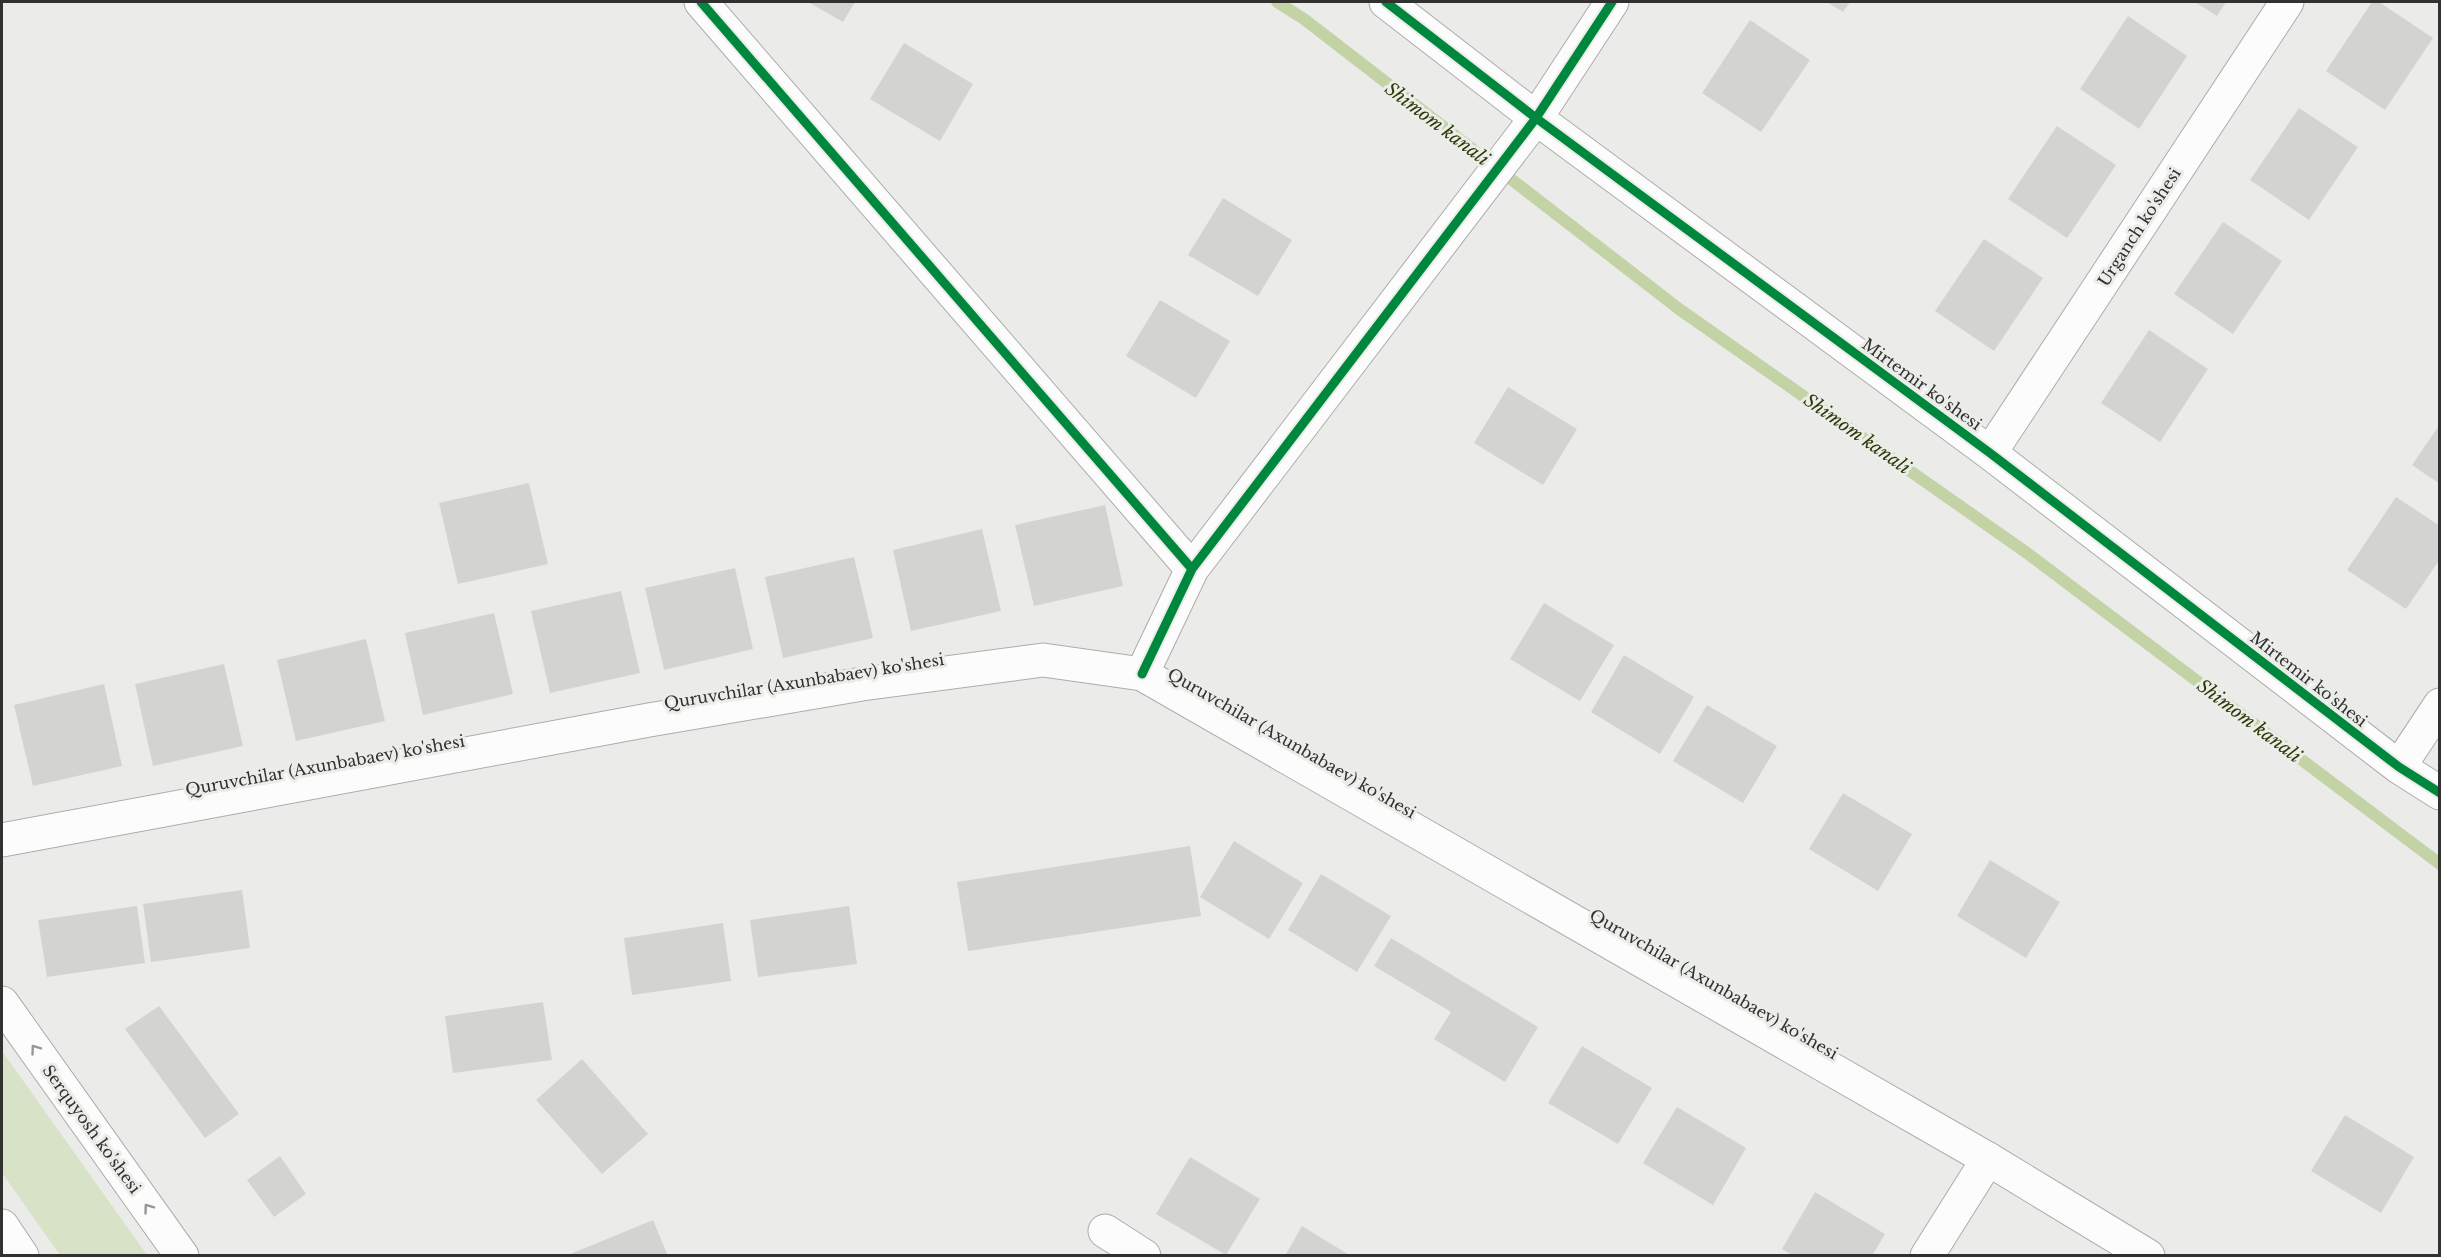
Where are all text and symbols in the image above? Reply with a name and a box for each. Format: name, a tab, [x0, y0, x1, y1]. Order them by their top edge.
water label: Shimom kanali	[1380, 78, 1494, 171]
street label: Urganch ko'shesi	[2093, 164, 2185, 290]
street label: Mirtemir ko'shesi	[1858, 334, 1986, 434]
water label: Shimom kanali	[1800, 389, 1915, 479]
street label: Mirtemir ko'shesi	[2247, 627, 2372, 731]
street label: Quruvchilar (Axunbabaev) ko'shesi	[663, 649, 946, 713]
street label: Quruvchilar (Axunbabaev) ko'shesi	[1164, 664, 1420, 823]
water label: Shimom kanali	[2192, 675, 2306, 768]
street label: Quruvchilar (Axunbabaev) ko'shesi	[184, 730, 467, 799]
street label: Quruvchilar (Axunbabaev) ko'shesi	[1586, 905, 1842, 1064]
one-way arrow	[31, 1045, 42, 1056]
street label: Serquyosh ko'shesi	[39, 1061, 146, 1198]
one-way arrow	[144, 1203, 155, 1214]

